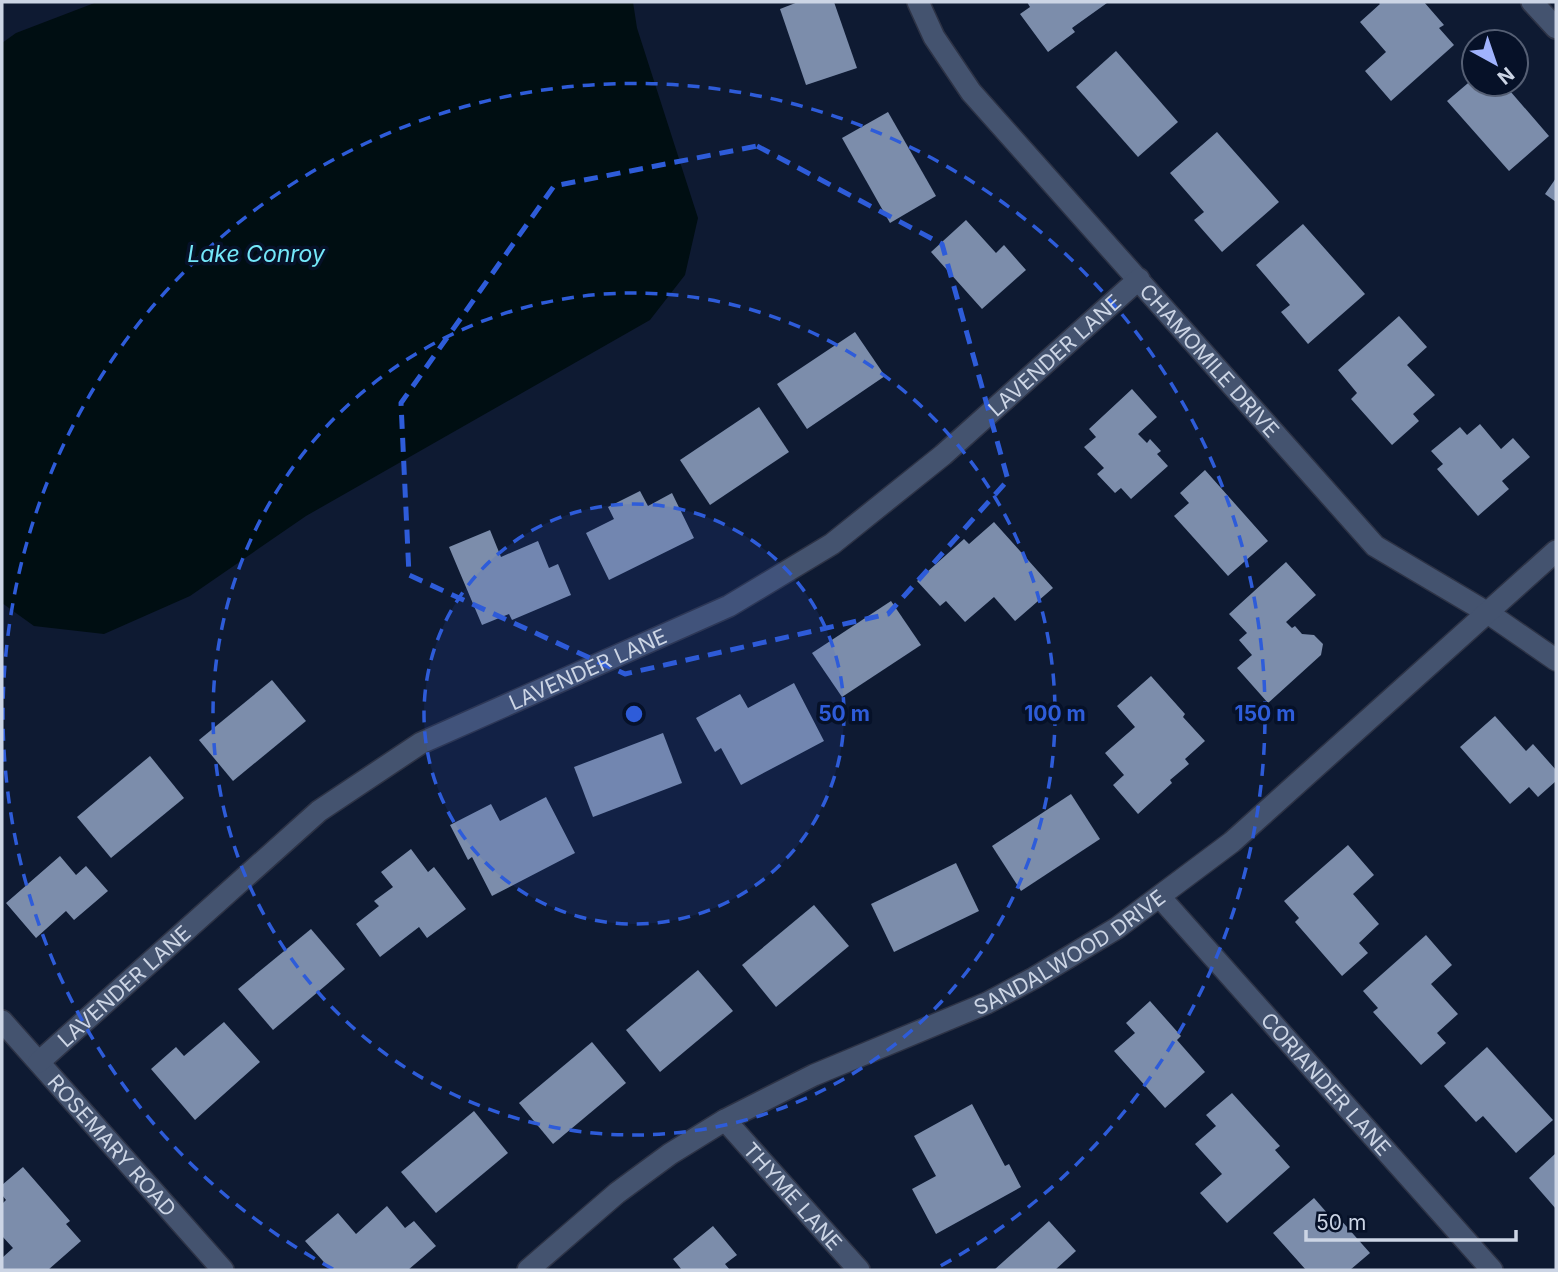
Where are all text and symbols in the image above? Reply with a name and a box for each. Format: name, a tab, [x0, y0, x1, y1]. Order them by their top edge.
north arrow	[1460, 28, 1530, 98]
text: N	[1493, 62, 1519, 89]
water label: Lake Conroy	[187, 240, 326, 268]
street label: CHAMOMILE DRIVE	[1135, 278, 1285, 442]
street label: LAVENDER LANE	[983, 289, 1126, 421]
street label: LAVENDER LANE	[505, 623, 670, 715]
text: 50 m	[818, 701, 870, 726]
text: 100 m	[1024, 701, 1086, 726]
text: 150 m	[1235, 701, 1295, 726]
centre of rings	[622, 702, 646, 726]
street label: SANDALWOOD DRIVE	[970, 884, 1170, 1020]
street label: LAVENDER LANE	[52, 920, 195, 1052]
street label: CORIANDER LANE	[1256, 1007, 1396, 1160]
street label: ROSEMARY ROAD	[43, 1069, 182, 1221]
street label: THYME LANE	[738, 1137, 848, 1255]
scale bar	[1306, 1198, 1516, 1242]
text: 50 m	[1316, 1210, 1366, 1235]

